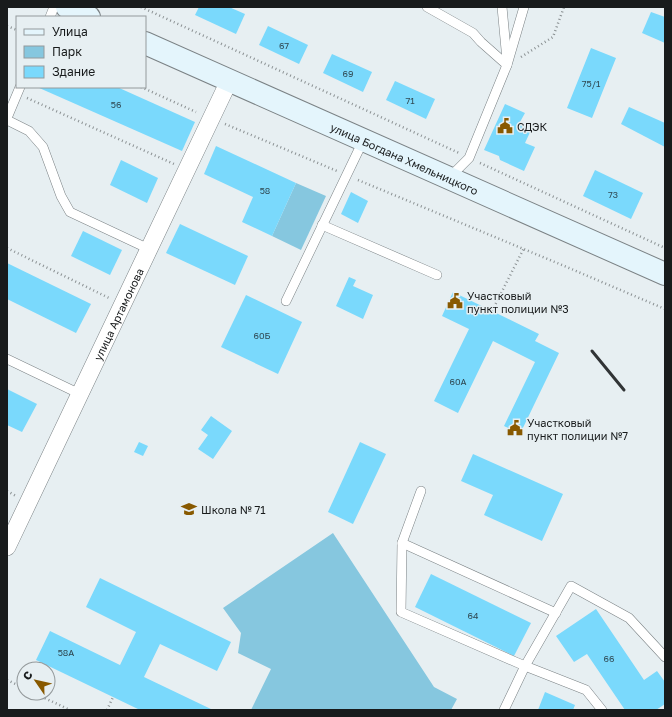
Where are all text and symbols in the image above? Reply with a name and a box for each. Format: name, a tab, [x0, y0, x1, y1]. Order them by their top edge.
legend	[16, 16, 146, 88]
text: Улица	[52, 24, 88, 39]
house number: 67	[279, 40, 289, 51]
text: Парк	[52, 44, 82, 59]
text: Здание	[52, 64, 95, 79]
house number: 69	[343, 68, 353, 79]
house number: 75/1	[582, 78, 601, 89]
house number: 71	[405, 95, 415, 106]
house number: 56	[111, 99, 121, 110]
public building icon: СДЭК	[496, 117, 514, 135]
street label: улица Богдана Хмельницкого	[329, 120, 481, 197]
place label: СДЭК	[517, 120, 548, 133]
house number: 58	[260, 185, 270, 196]
house number: 73	[608, 189, 618, 200]
street label: улица Артамонова	[90, 266, 145, 362]
place label: Участковый пункт полиции №3	[467, 289, 569, 315]
public building icon: Участковый пункт полиции №3	[446, 292, 464, 310]
house number: 60Б	[253, 330, 271, 341]
house number: 60А	[449, 376, 467, 387]
place label: Участковый пункт полиции №7	[527, 416, 628, 442]
public building icon: Участковый пункт полиции №7	[506, 419, 524, 437]
school or university icon: Школа № 71	[180, 500, 198, 518]
place label: Школа № 71	[201, 503, 266, 516]
house number: 64	[468, 610, 479, 621]
house number: 58А	[58, 647, 74, 658]
house number: 66	[604, 653, 614, 664]
north arrow	[16, 661, 56, 701]
text: С	[20, 668, 35, 682]

